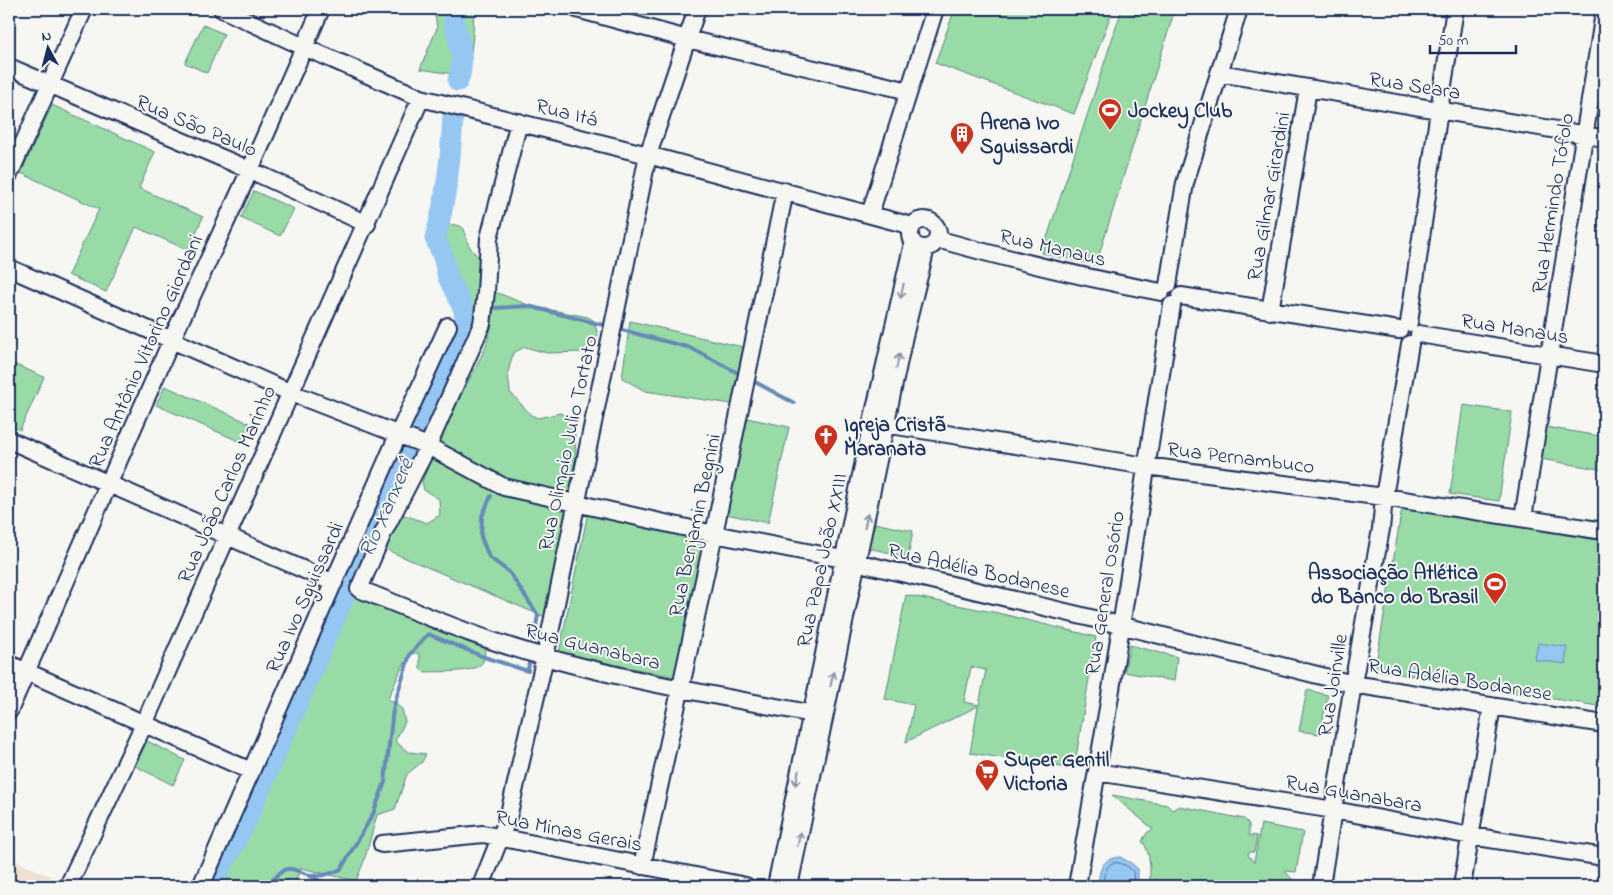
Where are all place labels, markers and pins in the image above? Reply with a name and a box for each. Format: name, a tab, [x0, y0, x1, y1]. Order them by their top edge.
sports icon: Jockey Club	[1097, 97, 1123, 131]
place label: Jockey Club	[1128, 97, 1233, 129]
place label: Arena Ivo Sguissardi	[980, 109, 1074, 165]
building icon: Arena Ivo Sguissardi	[949, 121, 975, 155]
place label: Igreja Cristã Maranata	[844, 411, 946, 465]
church icon: Igreja Cristã Maranata	[813, 423, 839, 457]
place label: Associação Atlética do Banco do Brasil	[1308, 559, 1478, 613]
sports icon: Associação Atlética do Banco do Brasil	[1482, 571, 1508, 605]
place label: Super Gentil Victoria	[1003, 746, 1110, 800]
supermarket icon: Super Gentil Victoria	[974, 758, 1000, 792]

